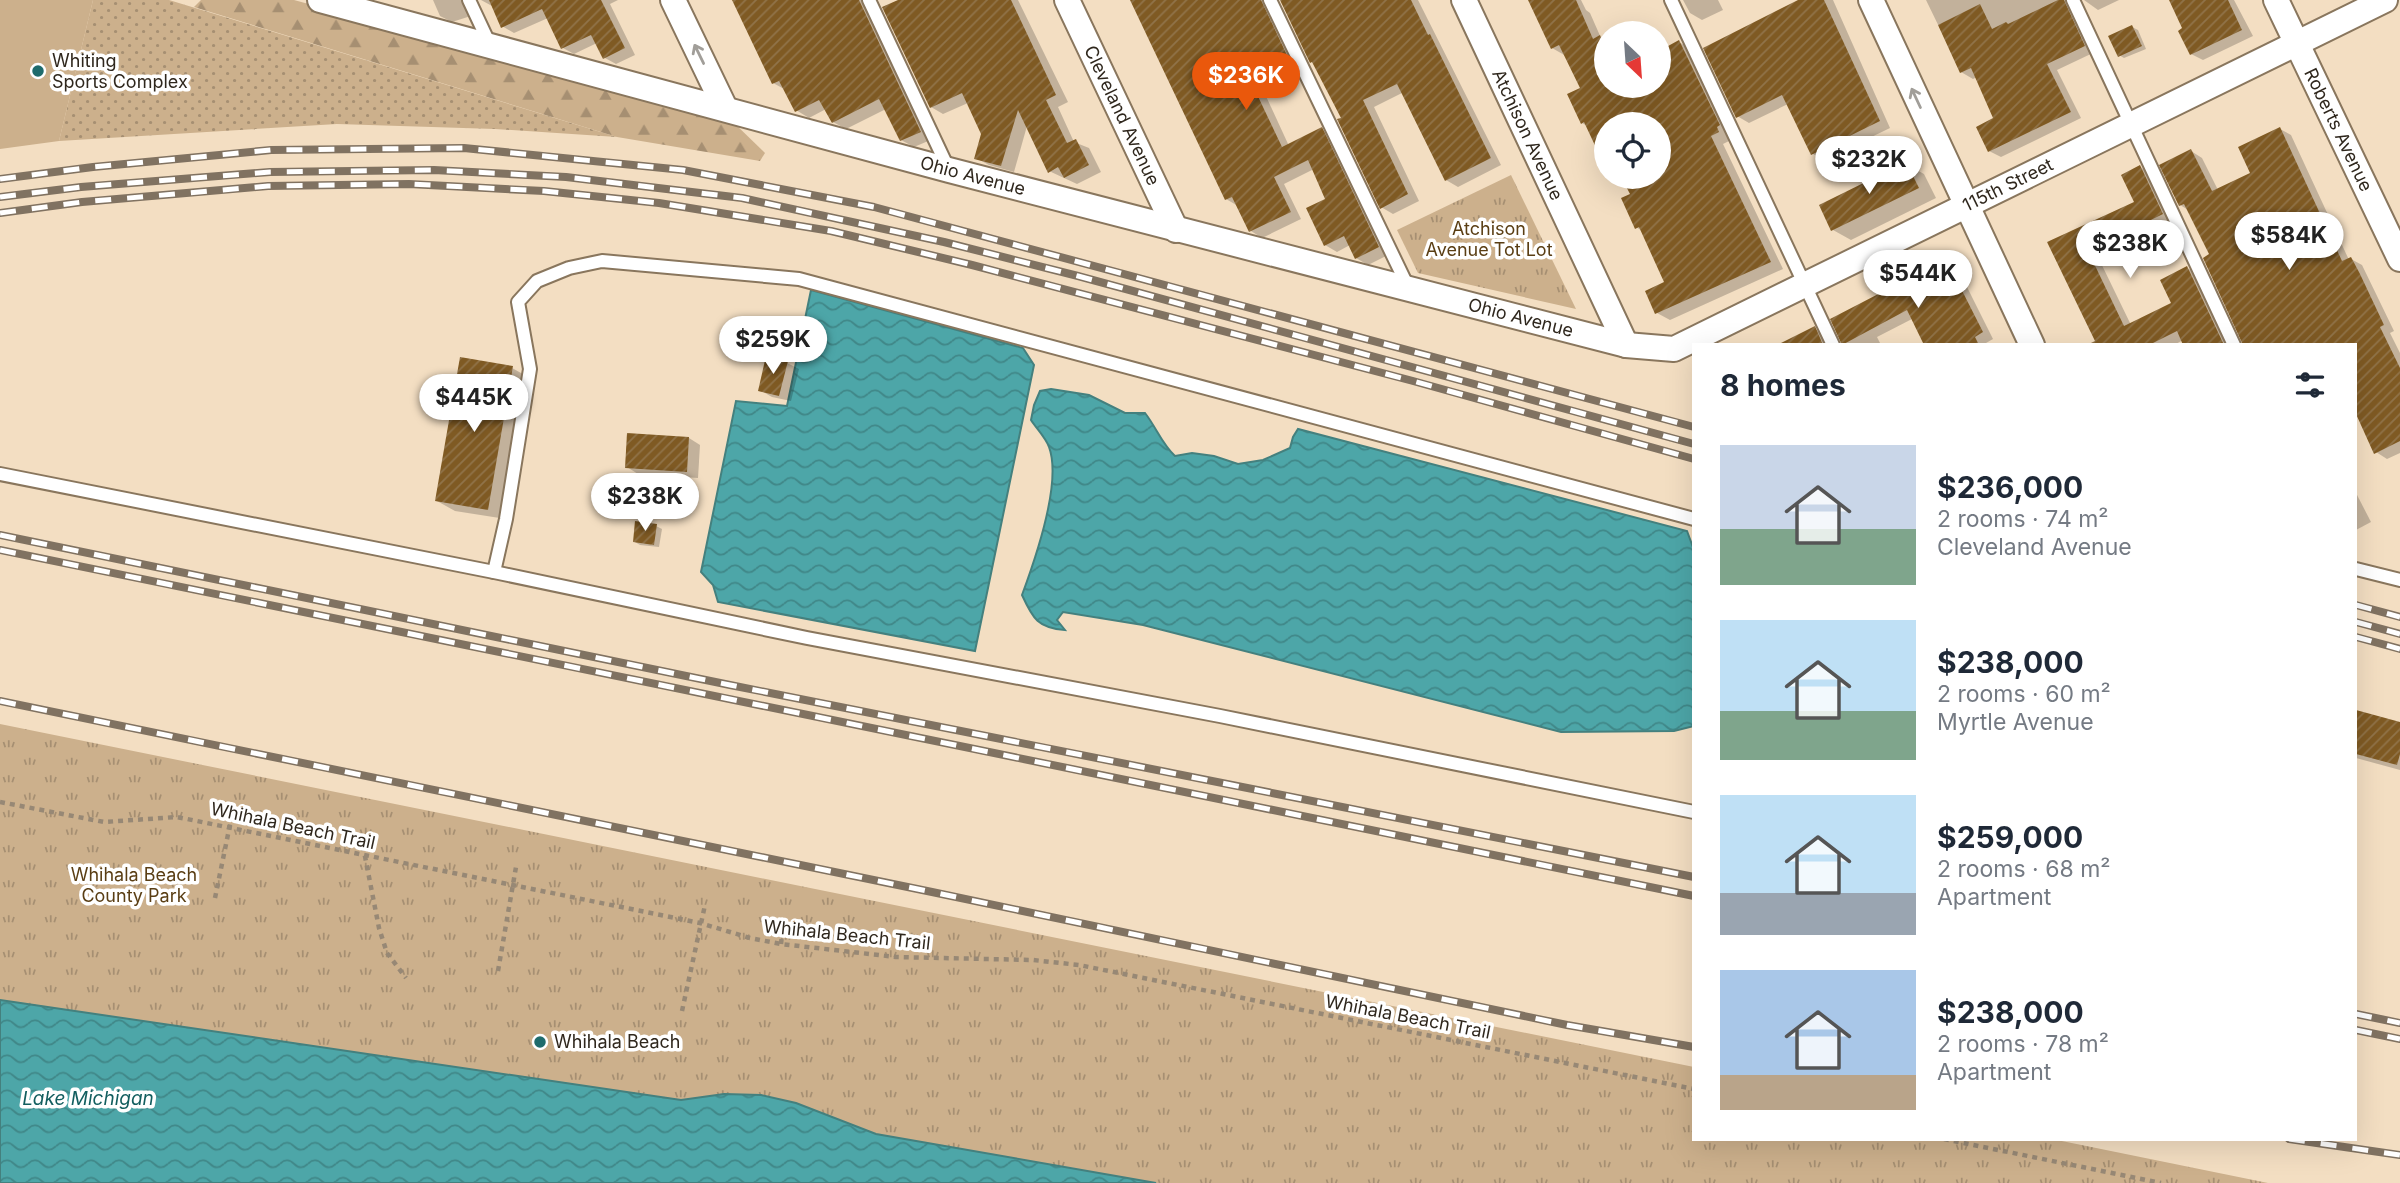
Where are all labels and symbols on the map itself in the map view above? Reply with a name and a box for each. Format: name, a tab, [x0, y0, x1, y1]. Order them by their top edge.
north arrow	[1594, 21, 1671, 98]
street label: Cleveland Avenue	[1080, 42, 1164, 189]
one-way arrow	[692, 44, 705, 65]
place label: Whiting Sports Complex	[52, 50, 188, 92]
pin: $236K	[1197, 52, 1295, 112]
marker: Whiting Sports Complex	[30, 63, 46, 79]
street label: Roberts Avenue	[2300, 65, 2377, 195]
street label: Atchison Avenue	[1488, 66, 1568, 204]
one-way arrow	[1909, 88, 1923, 109]
pin: $232K	[1820, 136, 1918, 196]
street label: Ohio Avenue	[918, 152, 1028, 199]
street label: 115th Street	[1959, 154, 2056, 216]
pin: $584K	[2240, 212, 2338, 272]
park label: Atchison Avenue Tot Lot	[1425, 218, 1553, 260]
pin: $238K	[2081, 220, 2179, 280]
pin: $544K	[1869, 250, 1967, 310]
street label: Ohio Avenue	[1466, 294, 1576, 341]
pin: $259K	[724, 316, 822, 376]
pin: $445K	[425, 374, 523, 434]
pin: $238K	[596, 474, 694, 533]
street label: Whihala Beach Trail	[209, 798, 377, 853]
park label: Whihala Beach County Park	[71, 864, 197, 906]
street label: Whihala Beach Trail	[763, 915, 932, 954]
street label: Whihala Beach Trail	[1324, 990, 1492, 1043]
place label: Whihala Beach	[554, 1031, 681, 1052]
marker: Whihala Beach	[532, 1034, 548, 1050]
water label: Lake Michigan	[22, 1087, 154, 1110]

